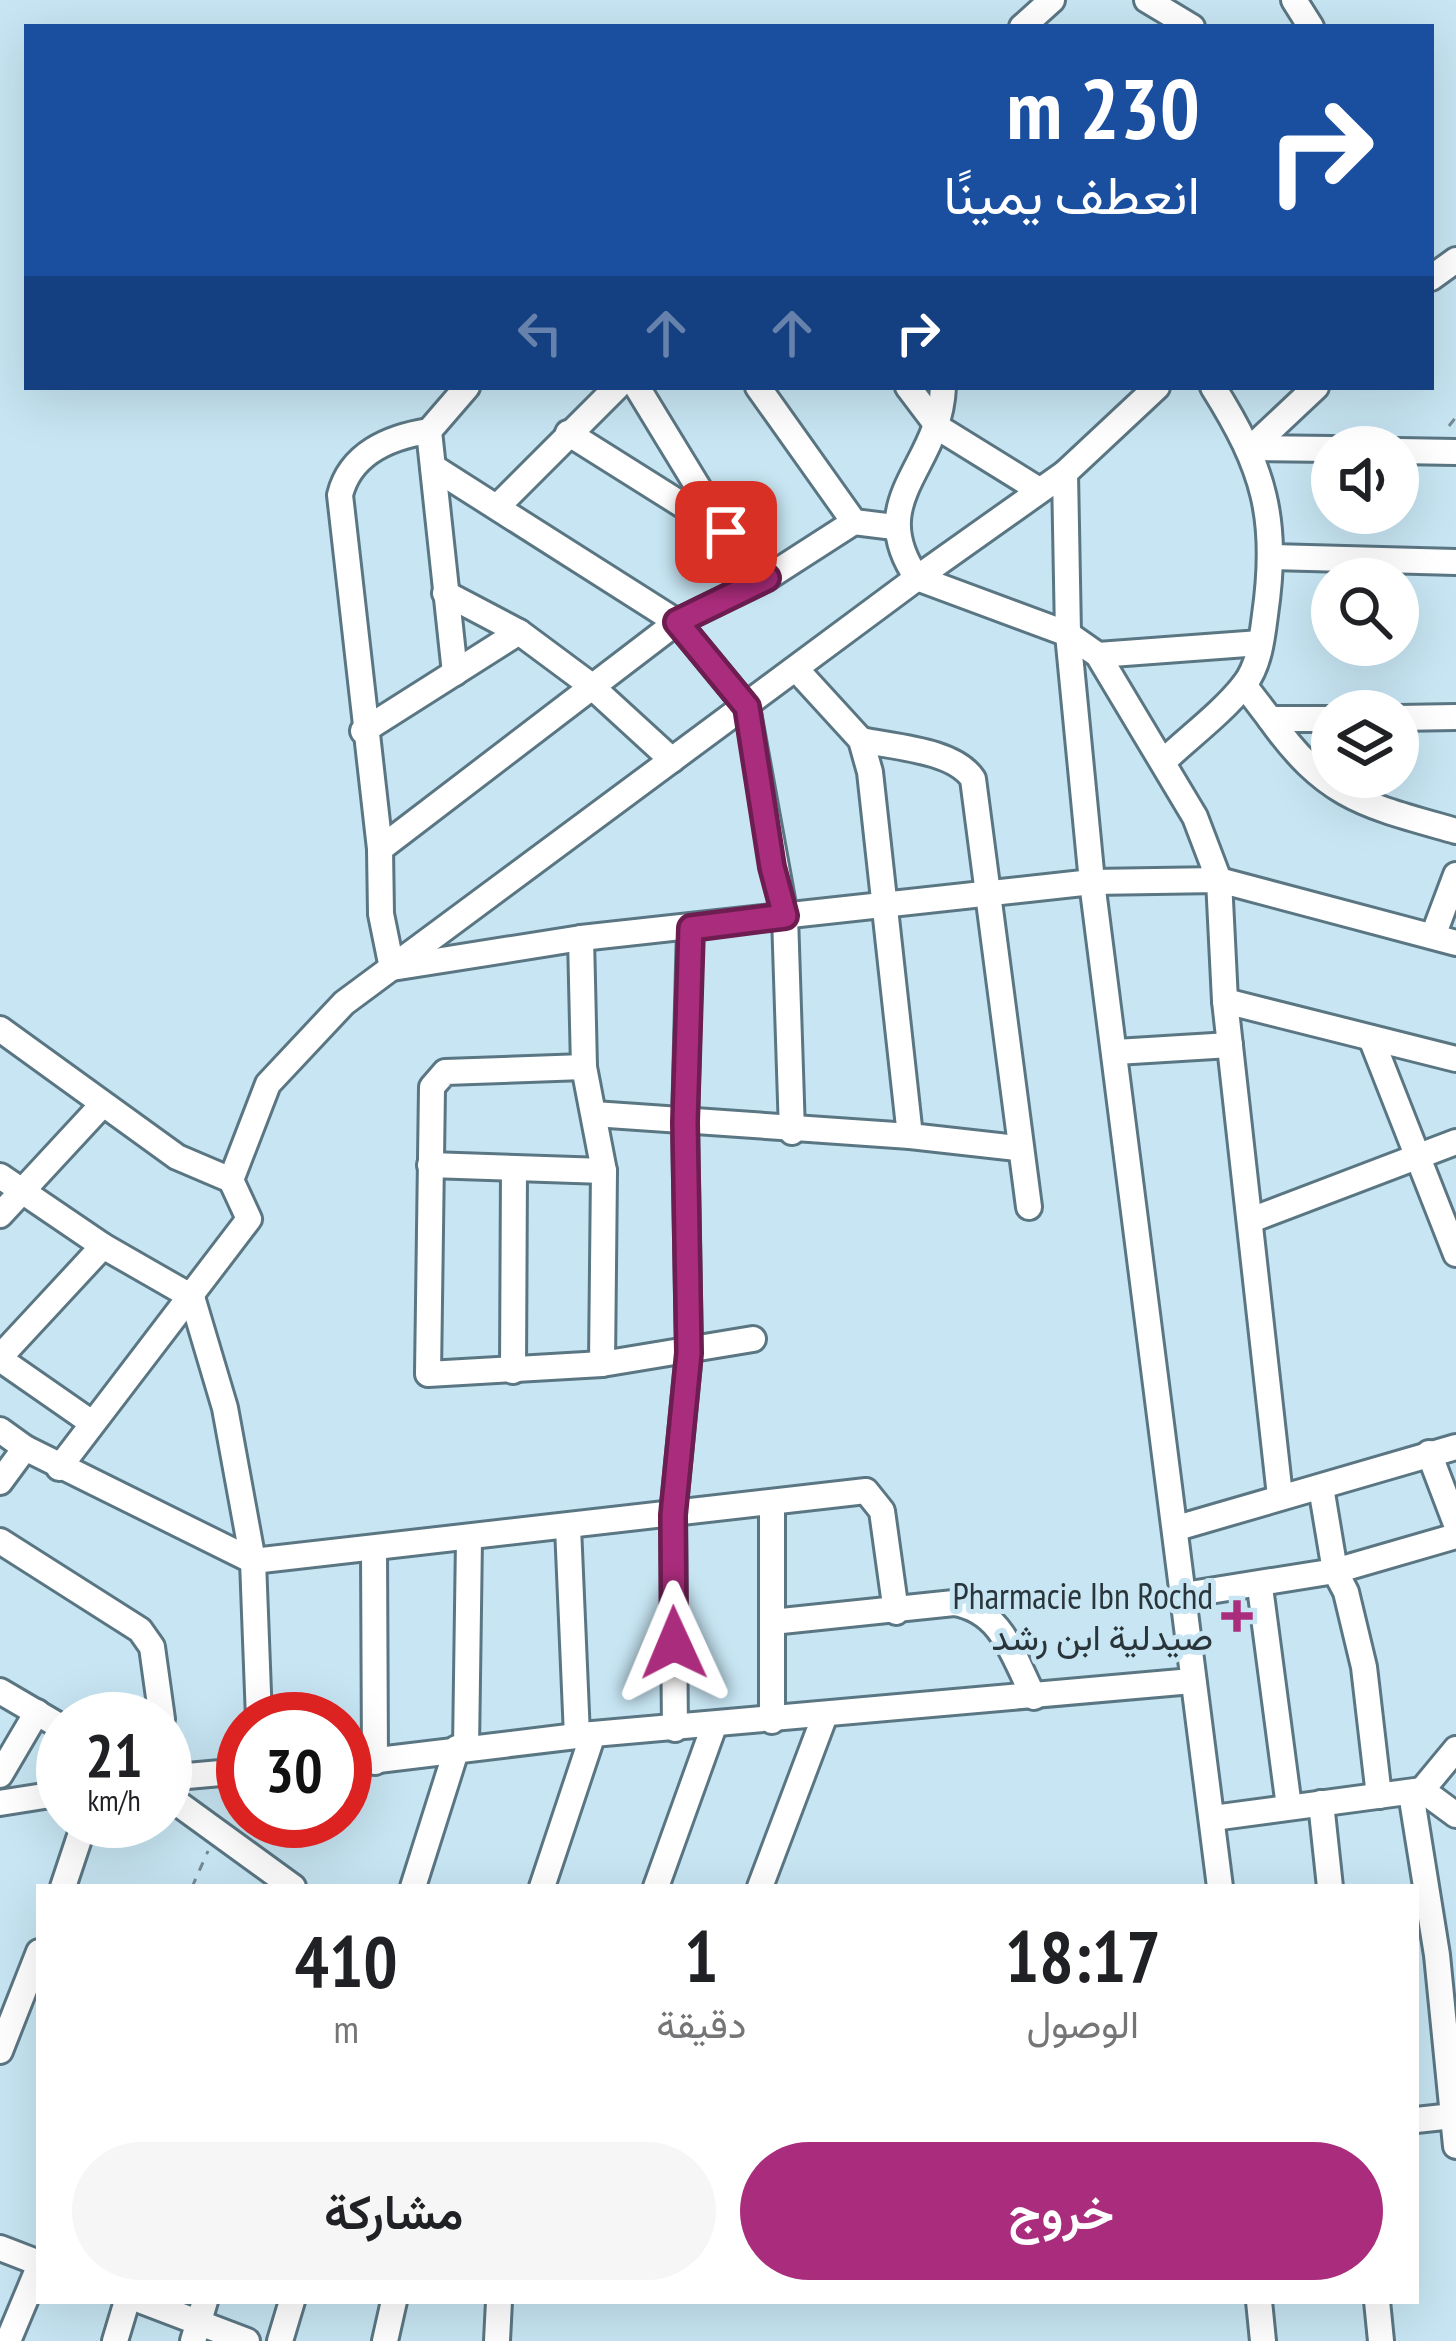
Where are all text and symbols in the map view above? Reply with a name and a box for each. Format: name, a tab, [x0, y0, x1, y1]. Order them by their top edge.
text: 230 m	[1007, 53, 1200, 162]
icon: right	[1242, 72, 1398, 228]
text: انعطف يمينًا	[943, 159, 1200, 229]
icon: left	[507, 300, 573, 366]
icon: ahead	[633, 300, 699, 366]
icon: ahead	[759, 300, 825, 366]
icon: right	[885, 300, 951, 366]
map controls	[1311, 426, 1419, 798]
button: sound	[1311, 426, 1419, 534]
pin	[675, 481, 777, 583]
icon: arrive	[693, 499, 759, 565]
button: search	[1311, 558, 1419, 666]
button: layers	[1311, 690, 1419, 798]
place label: Pharmacie Ibn Rochd صيدلية ابن رشد	[953, 1572, 1213, 1660]
position arrow	[611, 1580, 737, 1706]
marker: Pharmacie Ibn Rochd صيدلية ابن رشد	[1224, 1603, 1250, 1629]
speed limit sign: 30	[216, 1692, 372, 1848]
text: 21	[85, 1716, 143, 1794]
text: km/h	[87, 1780, 141, 1819]
text: 1	[684, 1909, 718, 2002]
text: 18:17	[1005, 1909, 1161, 2002]
text: 410	[294, 1914, 398, 2007]
text: دقيقة	[656, 1998, 746, 2049]
text: الوصول	[1026, 1998, 1139, 2049]
text: m	[333, 2003, 359, 2054]
button: مشاركة	[72, 2142, 716, 2280]
button: خروج	[740, 2142, 1383, 2280]

